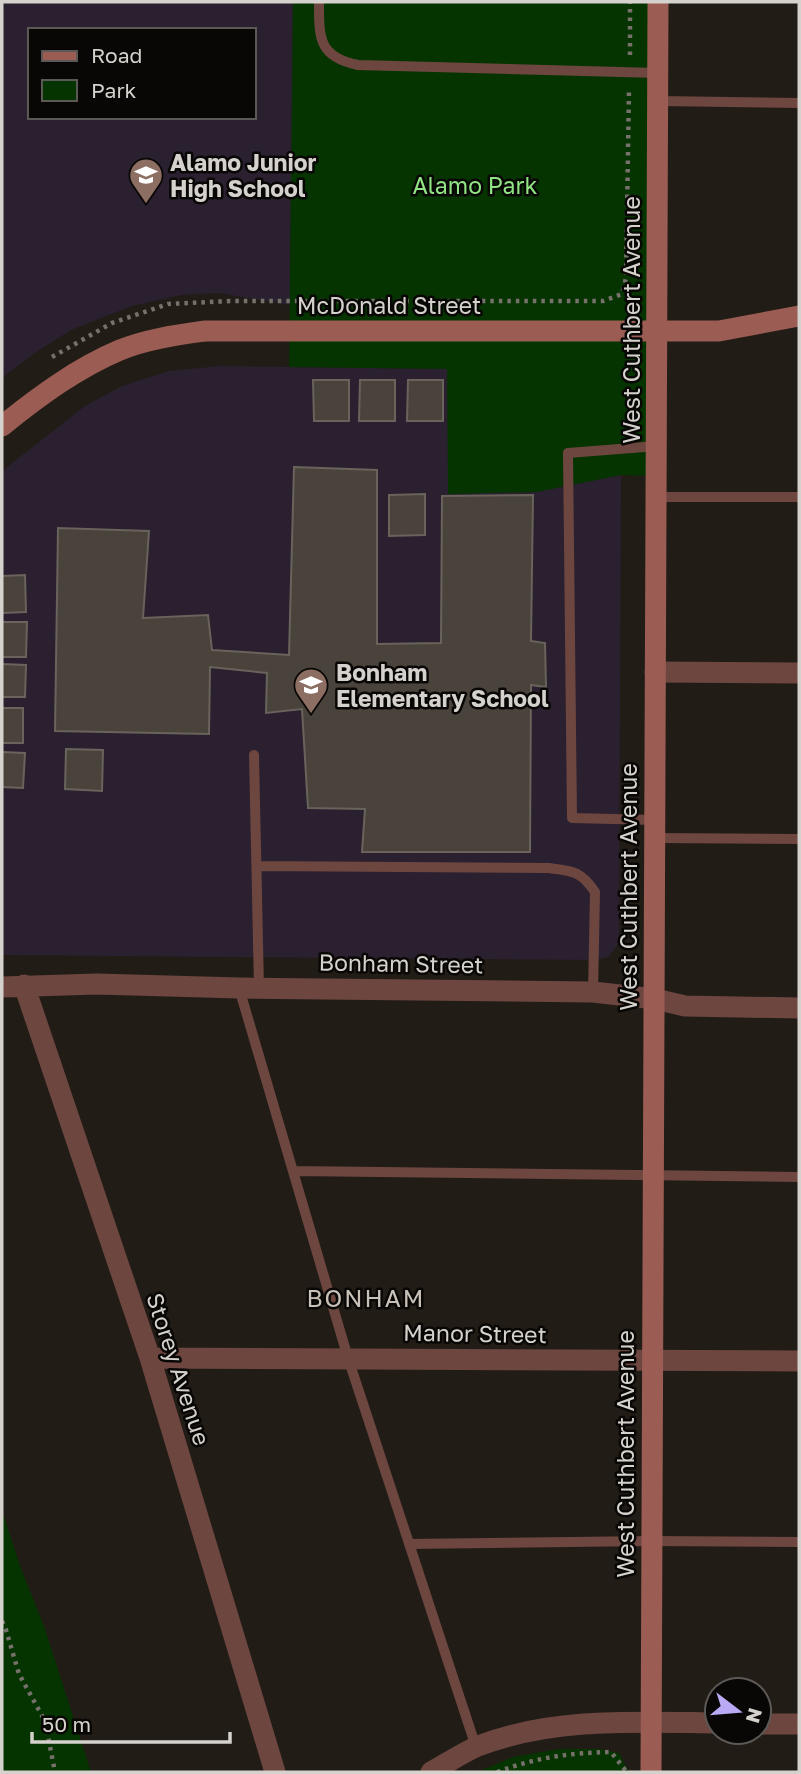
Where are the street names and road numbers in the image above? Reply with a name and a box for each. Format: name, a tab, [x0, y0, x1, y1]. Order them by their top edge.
street label: West Cuthbert Avenue	[617, 196, 645, 444]
street label: McDonald Street	[297, 291, 481, 319]
street label: West Cuthbert Avenue	[614, 763, 642, 1011]
street label: Bonham Street	[318, 948, 484, 978]
street label: Storey Avenue	[141, 1289, 217, 1449]
street label: Manor Street	[403, 1318, 547, 1348]
street label: West Cuthbert Avenue	[611, 1330, 639, 1578]

